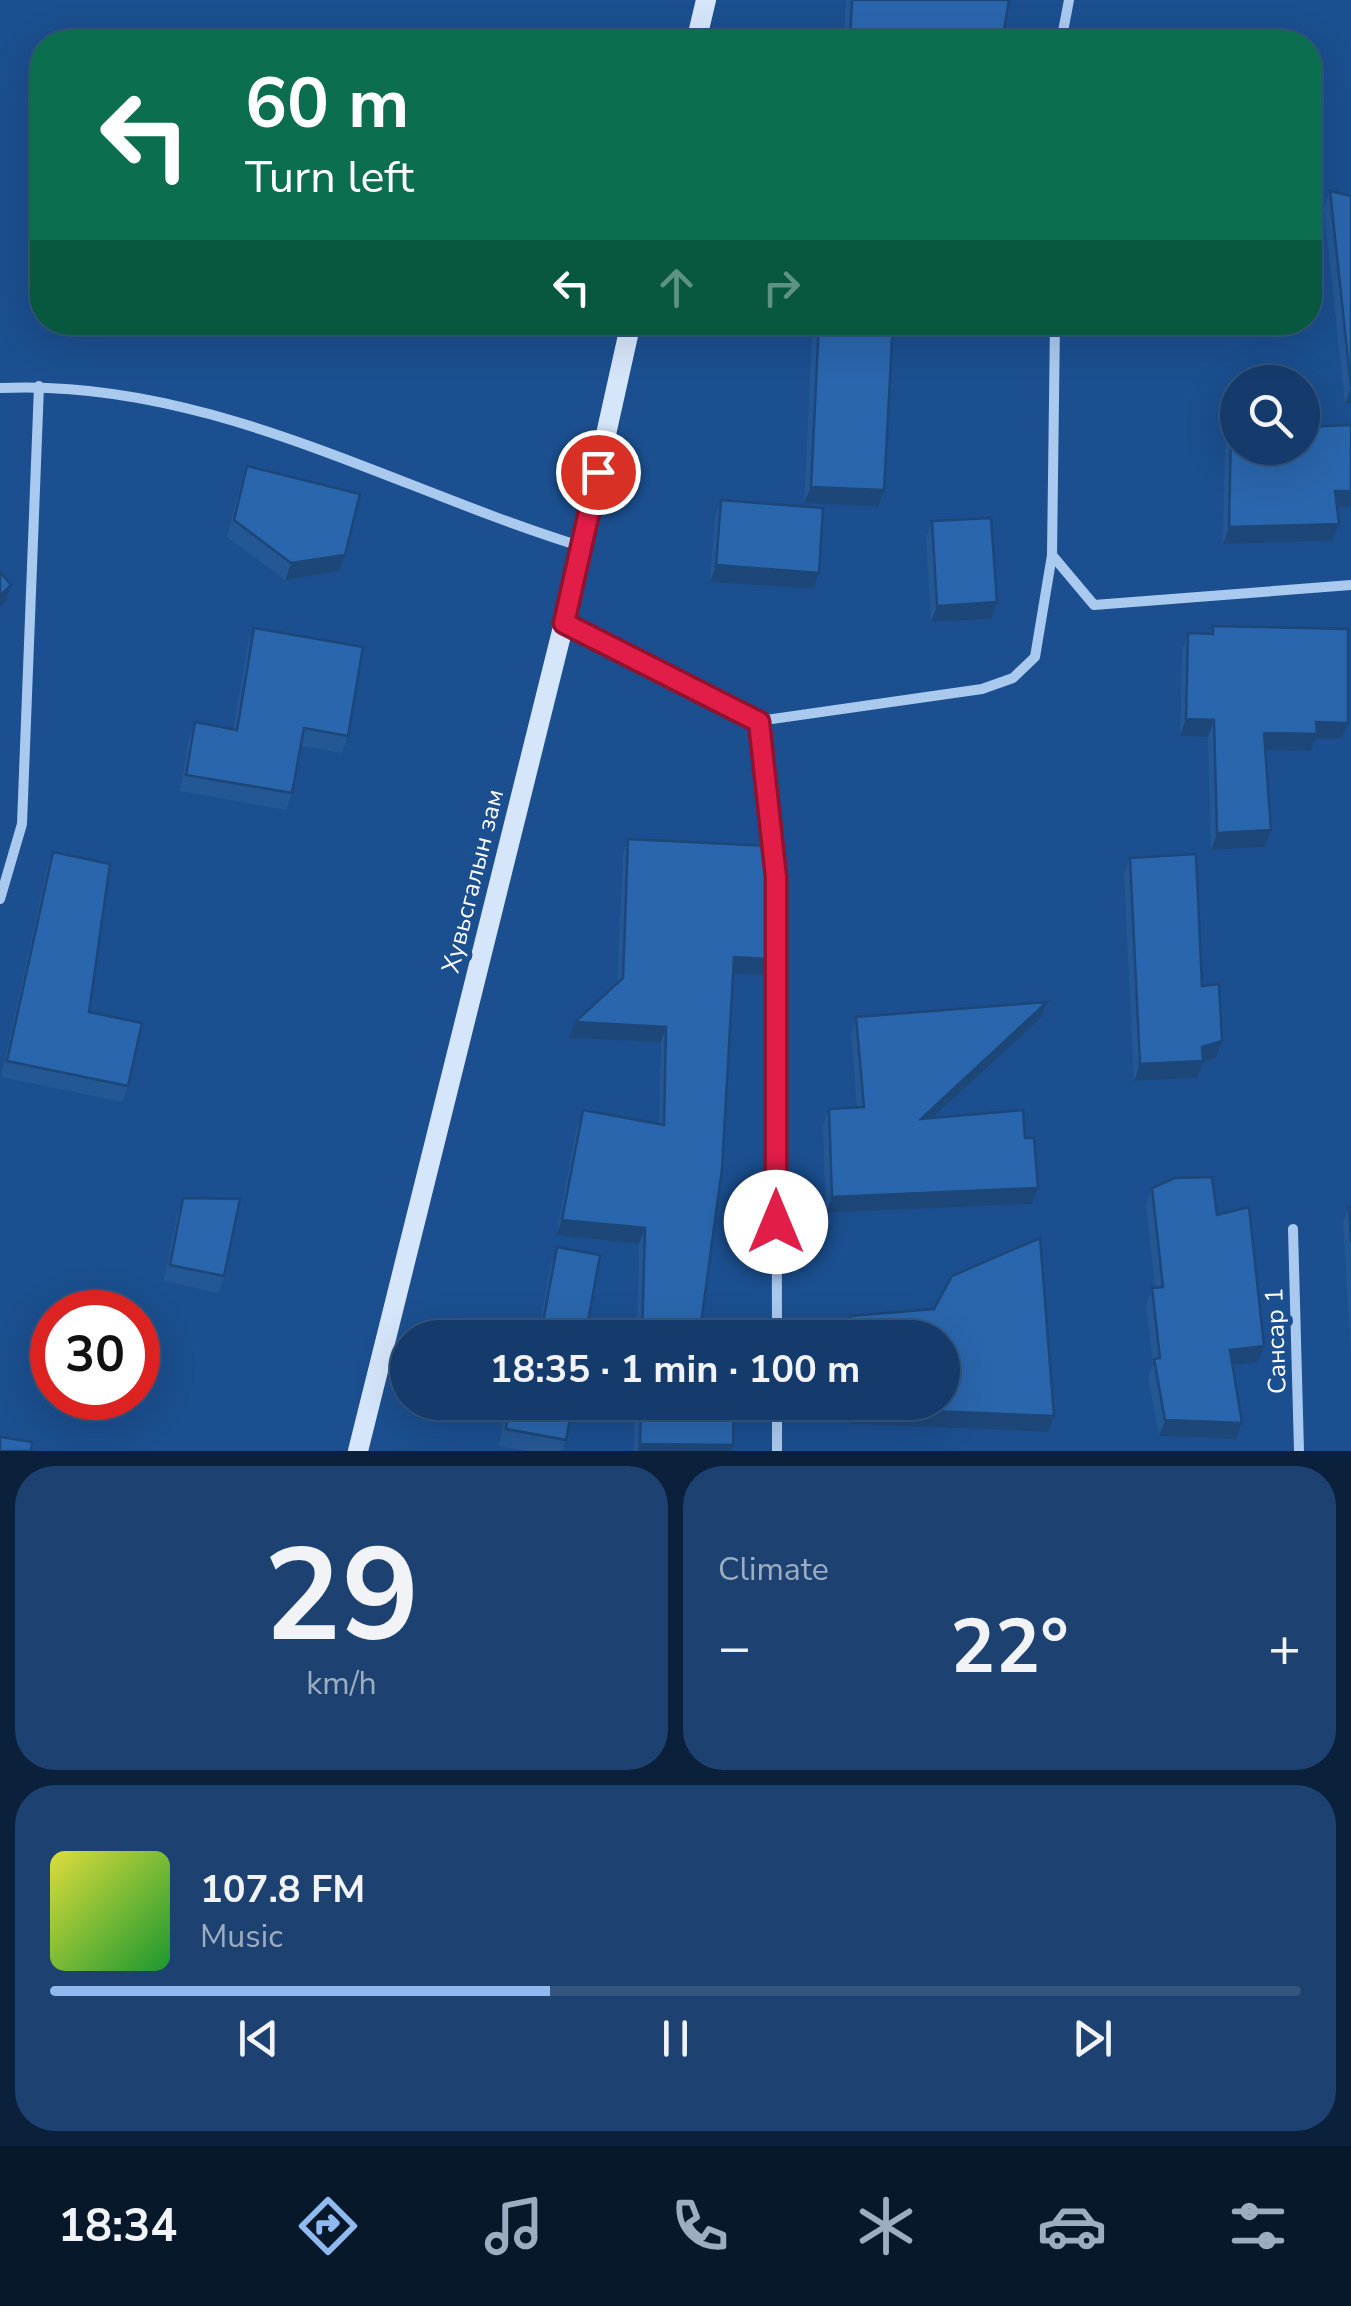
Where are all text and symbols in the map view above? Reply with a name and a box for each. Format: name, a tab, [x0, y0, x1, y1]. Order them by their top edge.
text: 60 m	[245, 56, 409, 152]
icon: left	[80, 70, 210, 200]
text: Turn left	[245, 147, 414, 208]
icon: left	[544, 260, 599, 315]
icon: ahead	[649, 260, 704, 315]
icon: right	[754, 260, 809, 315]
map controls	[1220, 365, 1320, 465]
button: search	[1220, 365, 1320, 465]
pin	[556, 430, 641, 515]
icon: arrive	[571, 445, 626, 500]
street label: Хувьсгалын зам	[434, 786, 512, 976]
position arrow	[724, 1170, 828, 1274]
street label: Сансар 1	[1257, 1287, 1295, 1395]
speed limit sign: 30	[30, 1290, 160, 1420]
text: 18:35 · 1 min · 100 m	[490, 1344, 860, 1395]
text: 29	[263, 1508, 420, 1685]
text: Climate	[718, 1548, 829, 1591]
text: 22°	[950, 1596, 1069, 1698]
text: −	[718, 1610, 751, 1685]
text: +	[1268, 1610, 1301, 1685]
text: km/h	[306, 1662, 377, 1705]
text: 107.8 FM	[200, 1864, 365, 1915]
text: Music	[200, 1915, 283, 1958]
icon: previous	[231, 2011, 286, 2066]
icon: pause	[648, 2011, 703, 2066]
icon: next	[1065, 2011, 1120, 2066]
icon: directions	[293, 2191, 363, 2261]
icon: music	[479, 2191, 549, 2261]
icon: phone	[665, 2191, 735, 2261]
icon: climate	[851, 2191, 921, 2261]
icon: car	[1037, 2191, 1107, 2261]
icon: filters	[1223, 2191, 1293, 2261]
text: 18:34	[58, 2196, 177, 2257]

